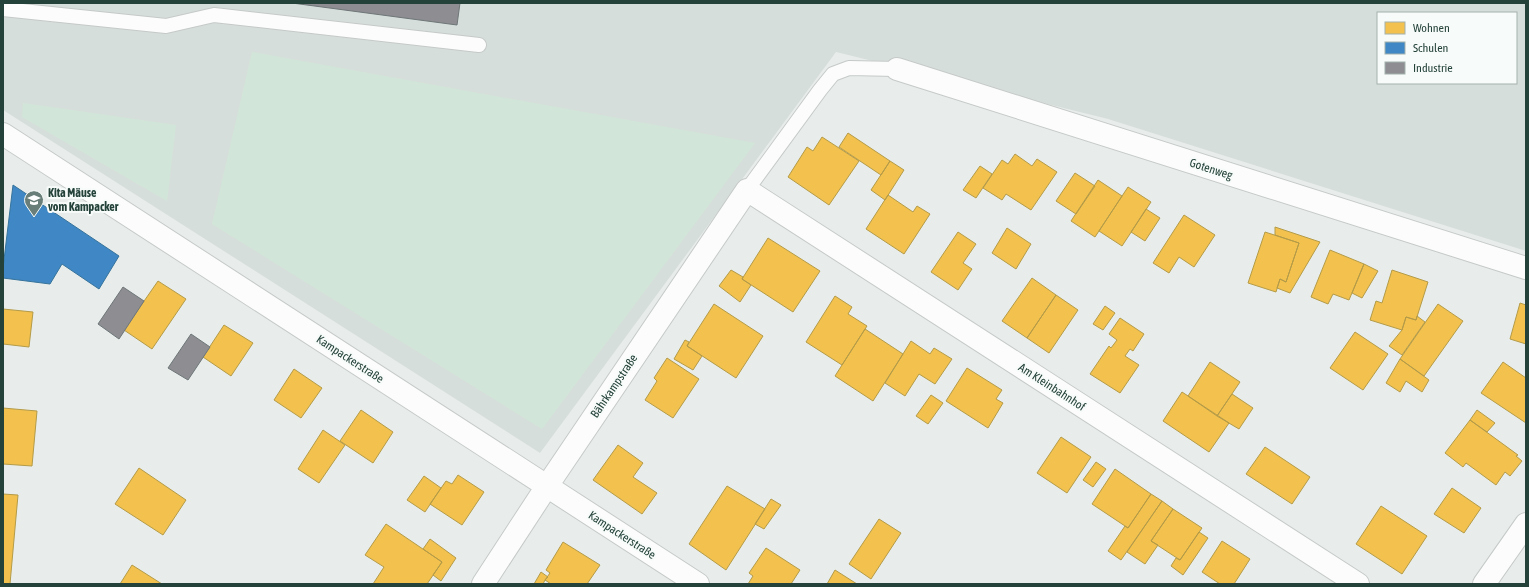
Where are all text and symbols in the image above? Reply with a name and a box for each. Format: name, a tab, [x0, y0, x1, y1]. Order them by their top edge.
legend	[1377, 12, 1517, 84]
text: Wohnen	[1413, 21, 1450, 35]
text: Schulen	[1413, 41, 1448, 55]
text: Industrie	[1413, 61, 1453, 75]
street label: Gotenweg	[1188, 156, 1235, 183]
place label: Kita Mäuse vom Kampacker	[48, 186, 119, 214]
school or university icon: Kita Mäuse vom Kampacker	[23, 189, 45, 217]
street label: Kampackerstraße	[314, 332, 386, 386]
street label: Bährkampstraße	[588, 352, 640, 420]
street label: Am Kleinbahnhof	[1016, 360, 1089, 414]
street label: Kampackerstraße	[586, 508, 658, 562]

